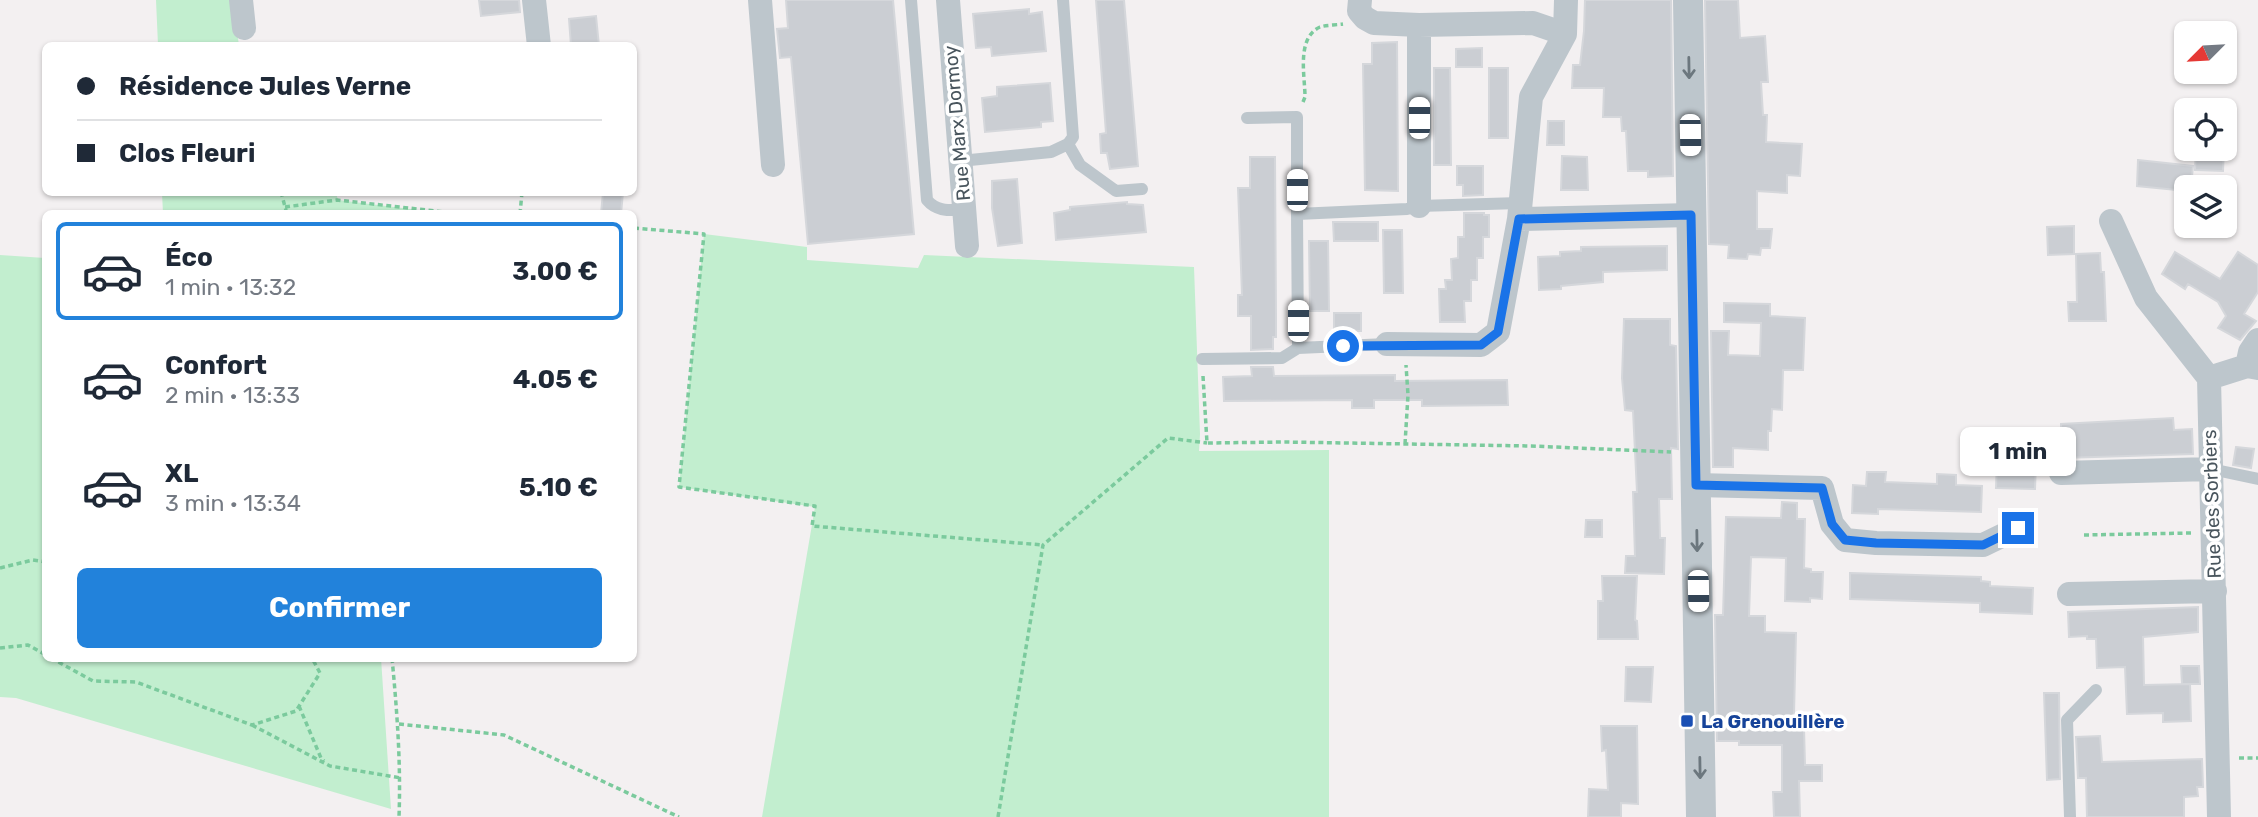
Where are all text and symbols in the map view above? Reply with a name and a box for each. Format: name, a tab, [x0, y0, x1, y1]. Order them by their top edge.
north arrow	[2174, 21, 2236, 84]
map controls	[2174, 21, 2237, 238]
street label: Rue Marx Dormoy	[939, 44, 975, 202]
one-way arrow	[1682, 56, 1696, 79]
text: Résidence Jules Verne	[119, 71, 411, 102]
car	[1409, 97, 1430, 139]
button: locate	[2174, 98, 2237, 161]
car	[1680, 114, 1701, 156]
text: Clos Fleuri	[119, 138, 255, 169]
car	[1287, 169, 1308, 211]
button: layers	[2174, 175, 2237, 238]
icon: car	[81, 240, 144, 303]
text: Éco	[165, 242, 213, 273]
text: 3.00 €	[512, 256, 598, 287]
text: 1 min · 13:32	[165, 273, 296, 301]
car	[1288, 300, 1309, 342]
route start	[1327, 330, 1359, 362]
icon: car	[81, 348, 144, 411]
text: Confort	[165, 350, 267, 381]
text: 4.05 €	[513, 364, 598, 395]
text: 2 min · 13:33	[165, 381, 300, 409]
callout: 1 min	[1960, 426, 2076, 476]
street label: Rue des Sorbiers	[2198, 429, 2226, 579]
text: 1 min	[1989, 437, 2047, 465]
icon: car	[81, 456, 144, 519]
text: XL	[165, 458, 198, 489]
text: 5.10 €	[519, 472, 598, 503]
text: 3 min · 13:34	[165, 489, 301, 517]
route end	[2002, 512, 2034, 544]
one-way arrow	[1690, 529, 1704, 552]
button: Confirmer	[77, 568, 602, 648]
car	[1688, 570, 1709, 612]
place label: La Grenouillère	[1701, 710, 1845, 733]
marker: La Grenouillère	[1679, 713, 1695, 729]
one-way arrow	[1694, 756, 1707, 779]

